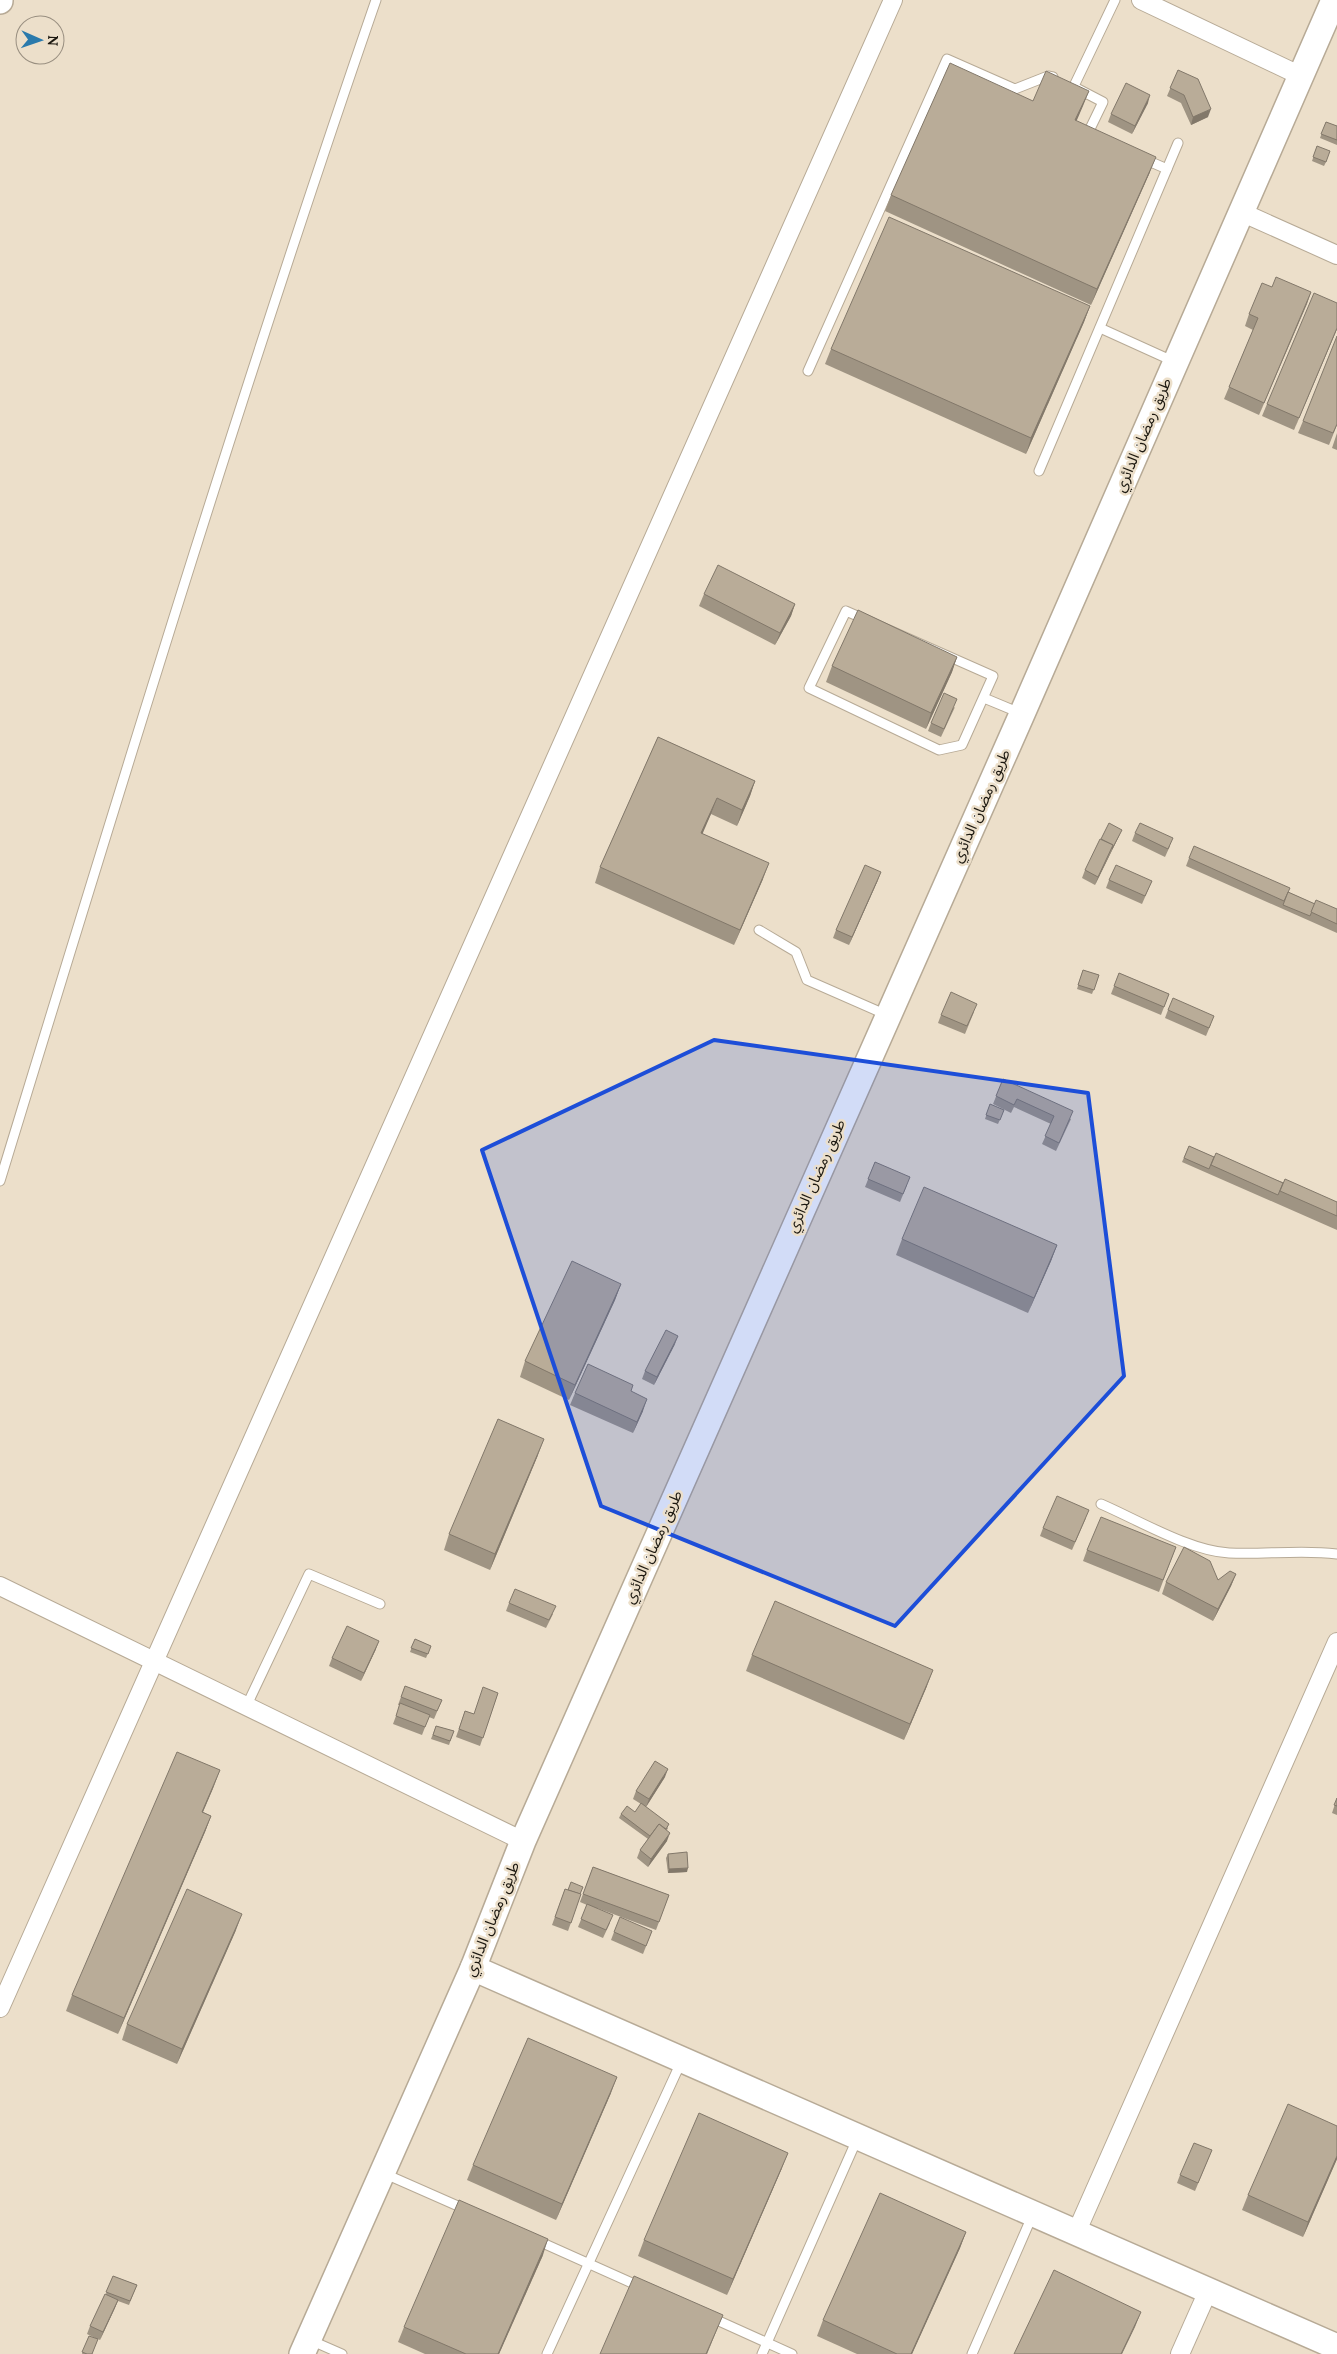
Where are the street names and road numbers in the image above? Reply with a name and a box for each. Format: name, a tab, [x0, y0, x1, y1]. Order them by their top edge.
street label: طريق رمضان الدائري	[1110, 375, 1177, 496]
street label: طريق رمضان الدائري	[947, 746, 1016, 866]
street label: طريق رمضان الدائري	[782, 1116, 851, 1236]
street label: طريق رمضان الدائري	[619, 1487, 688, 1607]
street label: طريق رمضان الدائري	[460, 1859, 526, 1980]

